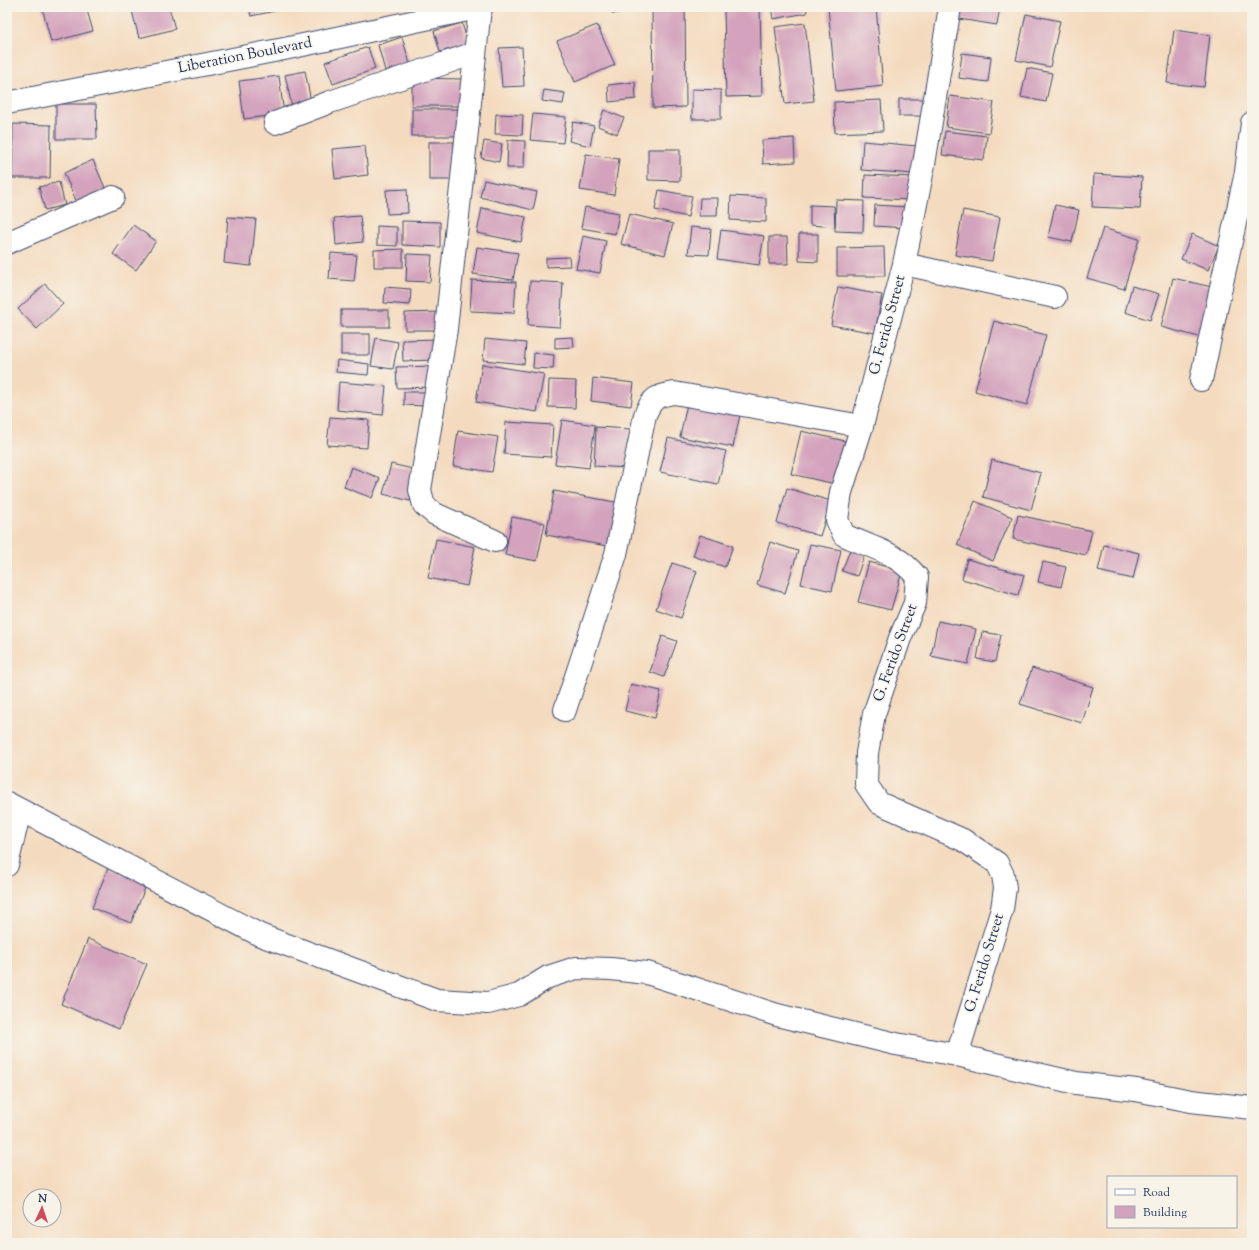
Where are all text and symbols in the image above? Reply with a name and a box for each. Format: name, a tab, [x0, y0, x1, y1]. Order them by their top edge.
street label: Liberation Boulevard	[176, 33, 314, 79]
street label: G. Ferido Street	[865, 273, 911, 377]
street label: G. Ferido Street	[869, 601, 923, 705]
street label: G. Ferido Street	[960, 911, 1010, 1015]
legend	[1107, 1176, 1237, 1228]
text: Road	[1143, 1184, 1170, 1202]
north arrow	[22, 1188, 62, 1228]
text: N	[37, 1191, 47, 1207]
text: Building	[1143, 1204, 1187, 1222]

